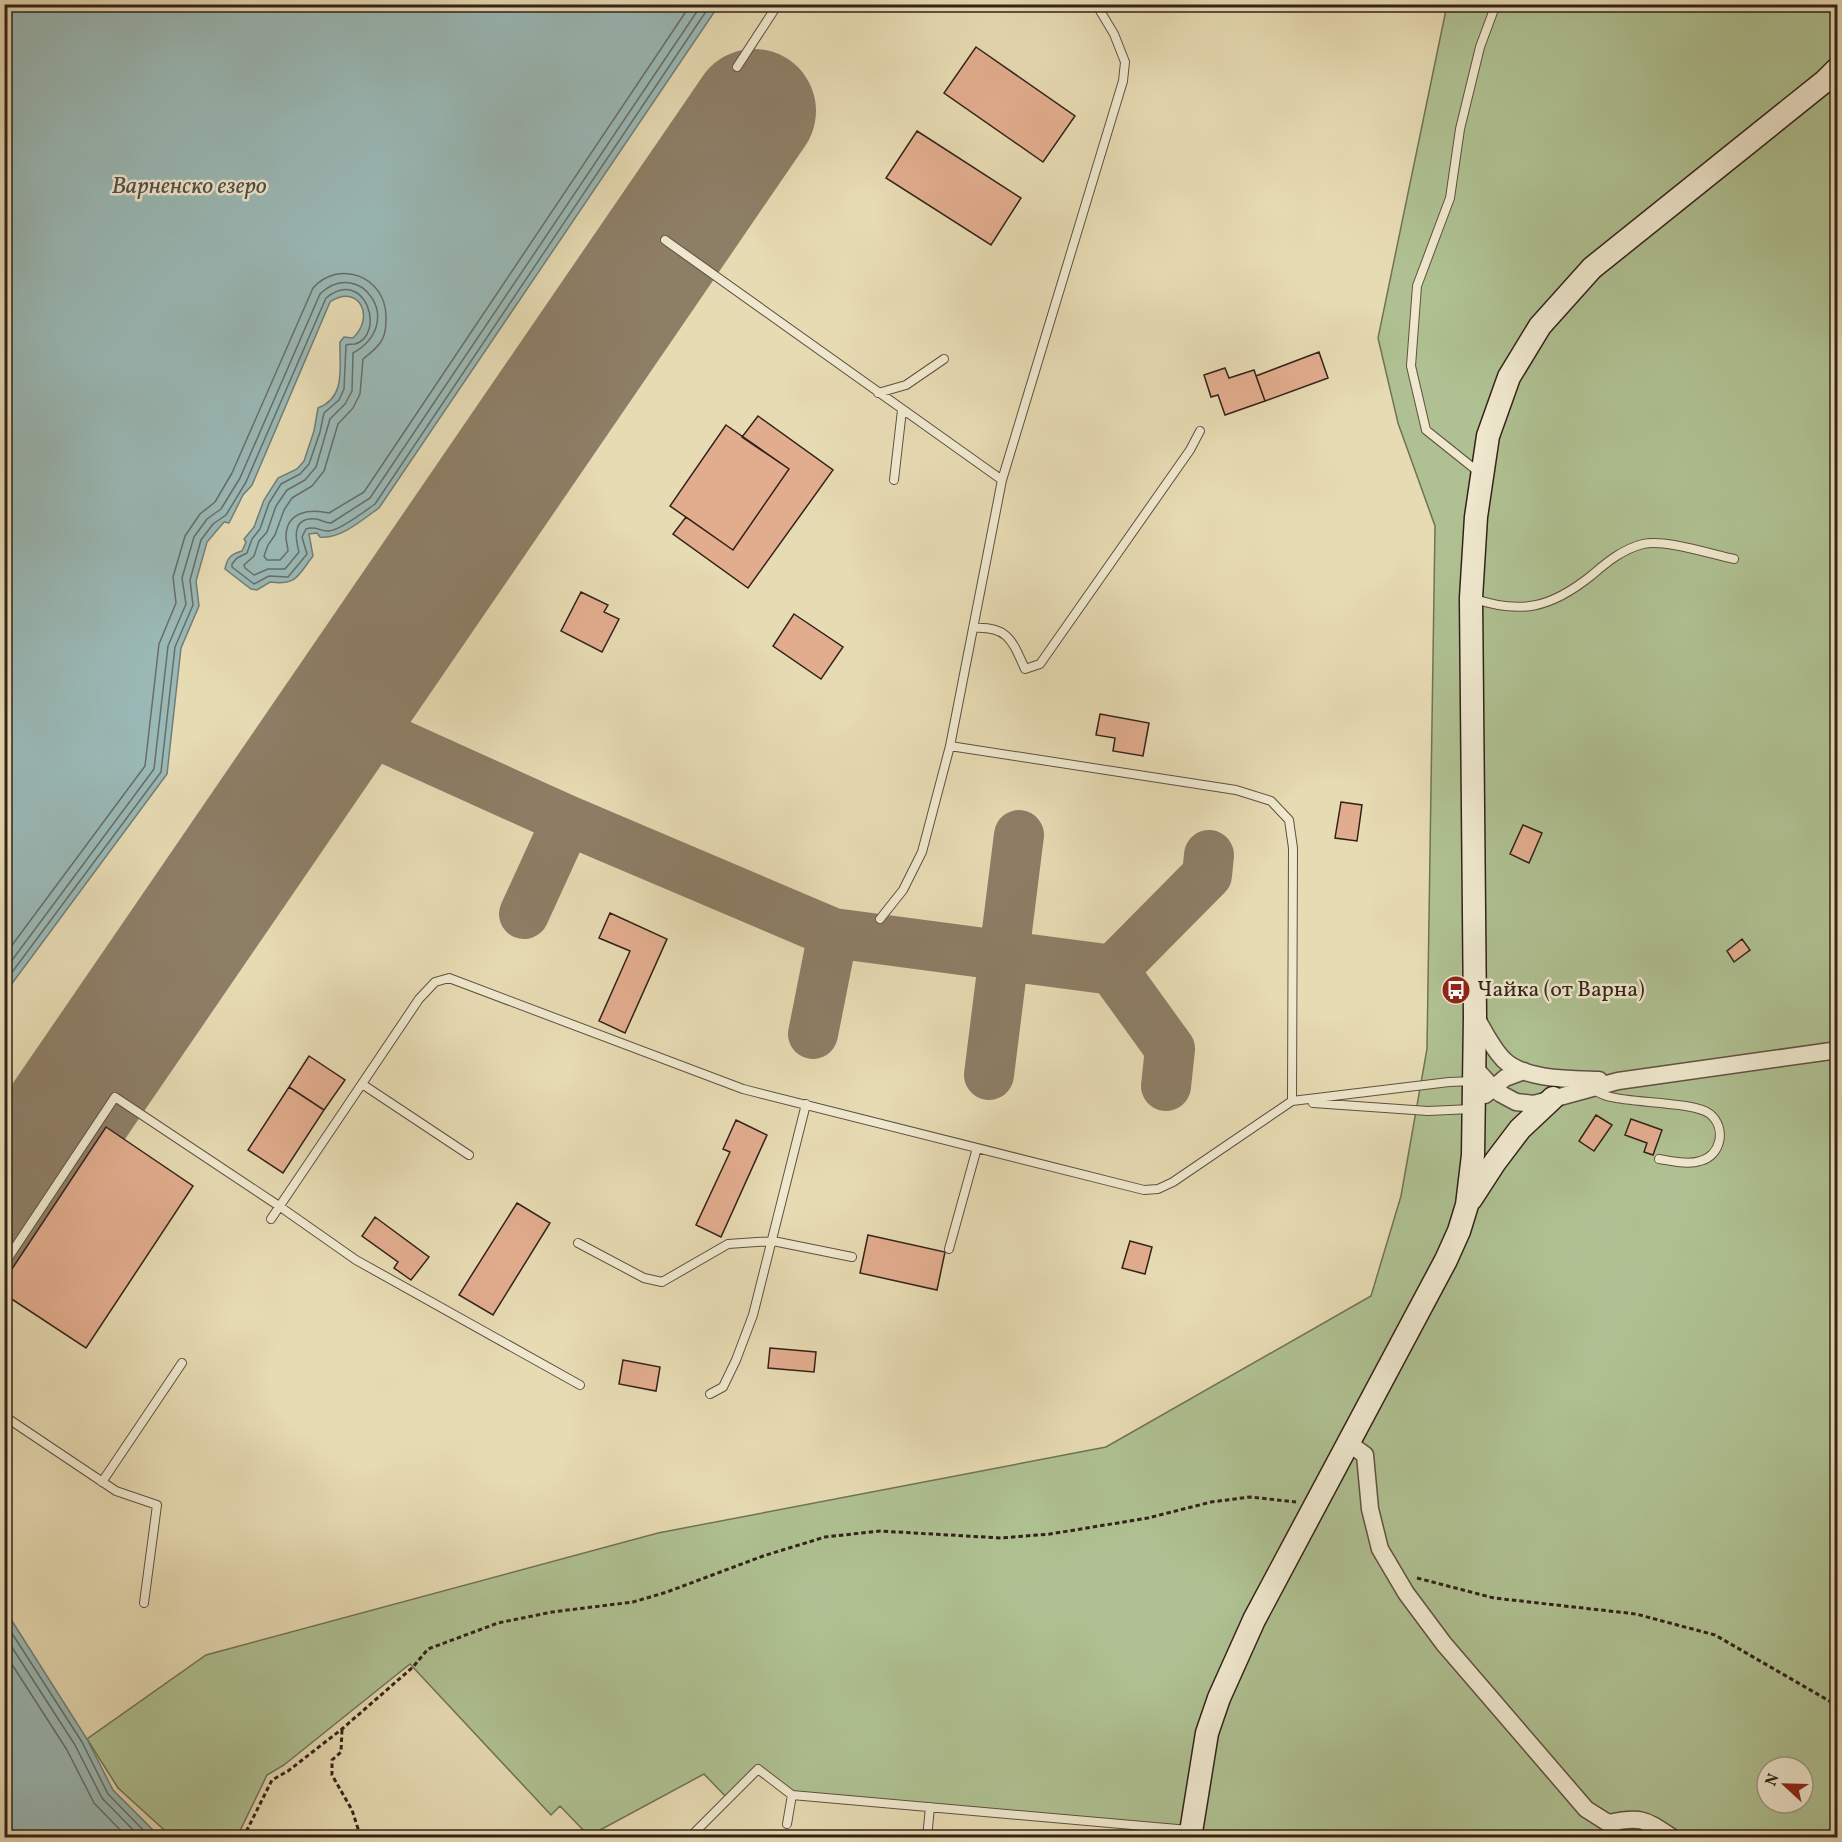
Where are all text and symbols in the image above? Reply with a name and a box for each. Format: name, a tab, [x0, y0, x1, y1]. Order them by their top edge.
water label: Варненско езеро	[111, 170, 267, 204]
bus stop icon: Чайка (от Варна)	[1440, 974, 1472, 1006]
place label: Чайка (от Варна)	[1477, 975, 1645, 1006]
north arrow	[1755, 1755, 1815, 1815]
text: N	[1761, 1770, 1785, 1790]

